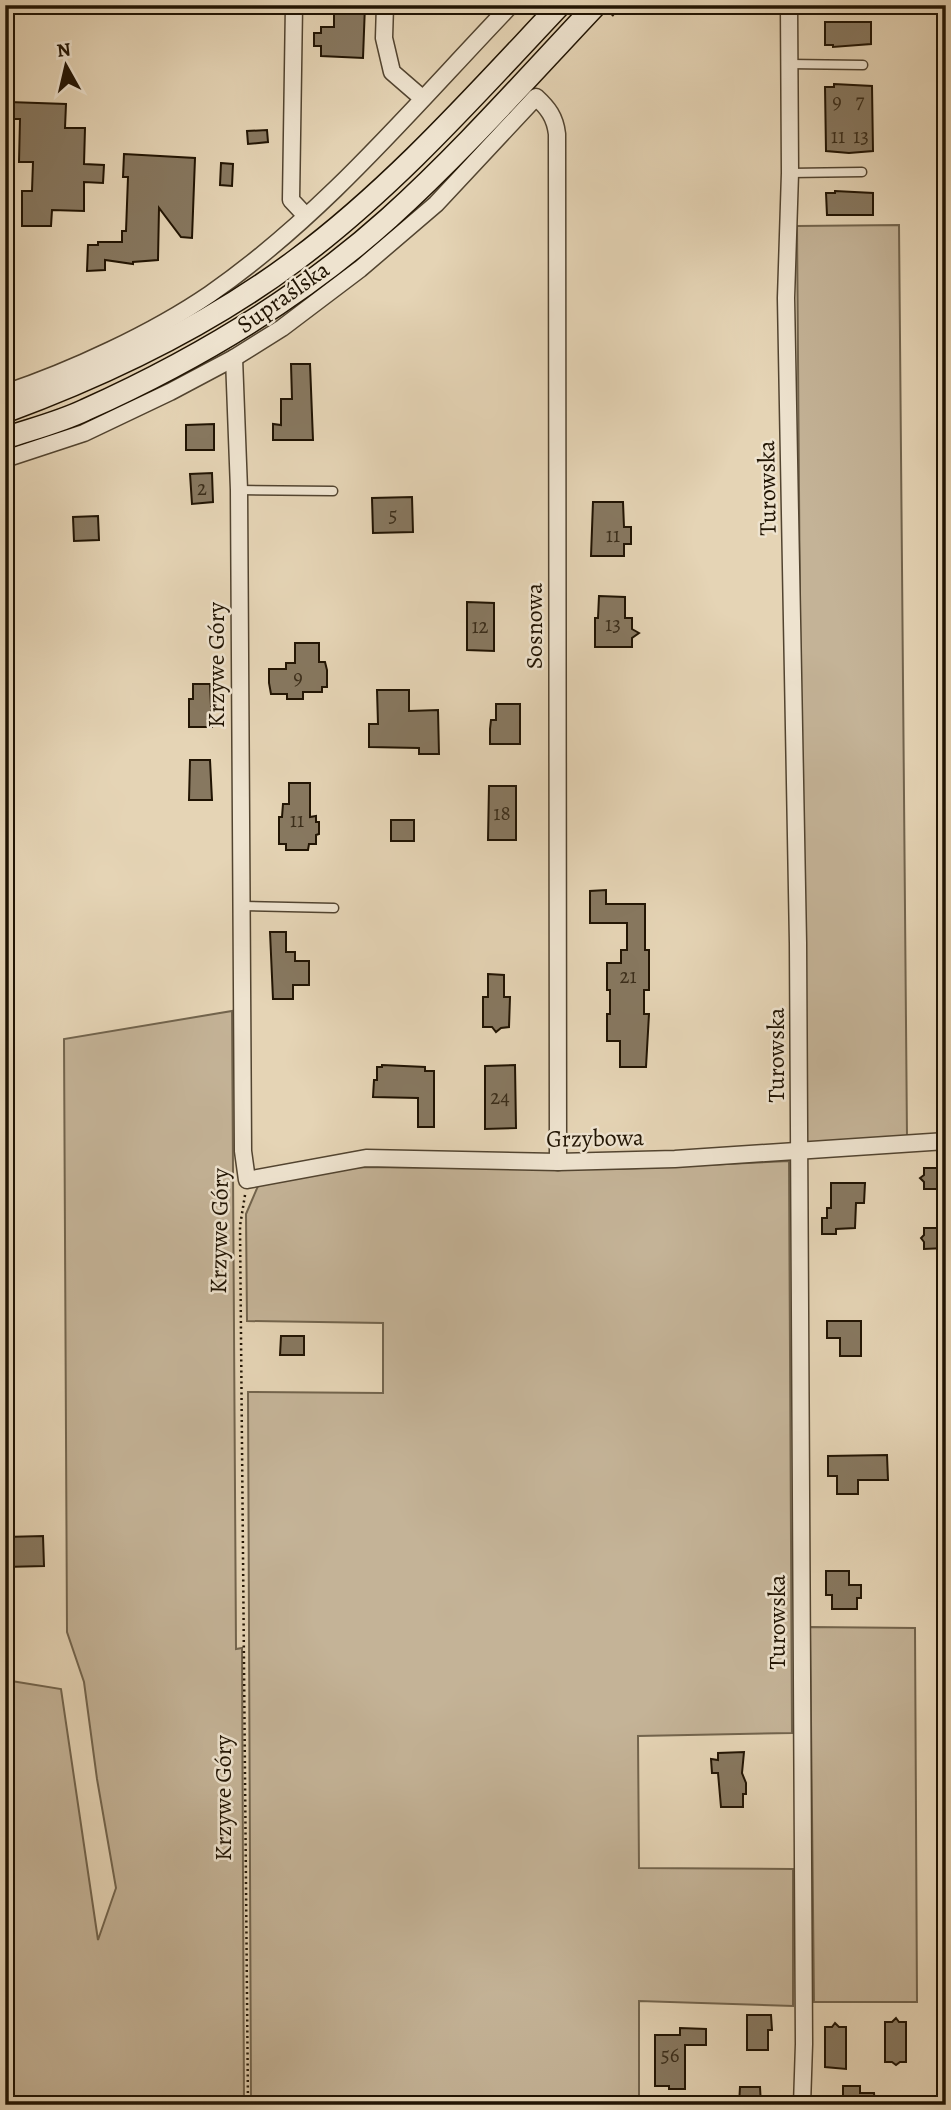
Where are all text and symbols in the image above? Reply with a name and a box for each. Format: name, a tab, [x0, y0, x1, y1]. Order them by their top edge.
north arrow	[32, 32, 102, 102]
text: N	[55, 36, 73, 64]
house number: 9	[832, 87, 842, 115]
house number: 7	[856, 87, 865, 115]
house number: 11	[831, 122, 845, 150]
house number: 13	[853, 122, 869, 150]
street label: Supraślska	[230, 253, 336, 341]
street label: Turowska	[750, 439, 784, 536]
house number: 2	[197, 474, 207, 502]
house number: 5	[388, 501, 398, 529]
house number: 11	[606, 521, 620, 549]
street label: Sosnowa	[518, 582, 550, 669]
street label: Krzywe Góry	[200, 602, 232, 728]
house number: 13	[605, 610, 621, 638]
house number: 12	[471, 612, 489, 640]
house number: 9	[293, 663, 303, 691]
house number: 18	[493, 799, 511, 827]
house number: 11	[290, 806, 304, 834]
house number: 21	[619, 962, 637, 990]
street label: Turowska	[760, 1007, 792, 1103]
house number: 24	[490, 1083, 510, 1111]
street label: Grzybowa	[546, 1121, 645, 1155]
street label: Krzywe Góry	[202, 1168, 236, 1294]
street label: Turowska	[761, 1574, 793, 1670]
street label: Krzywe Góry	[207, 1735, 239, 1861]
house number: 56	[661, 2041, 680, 2069]

